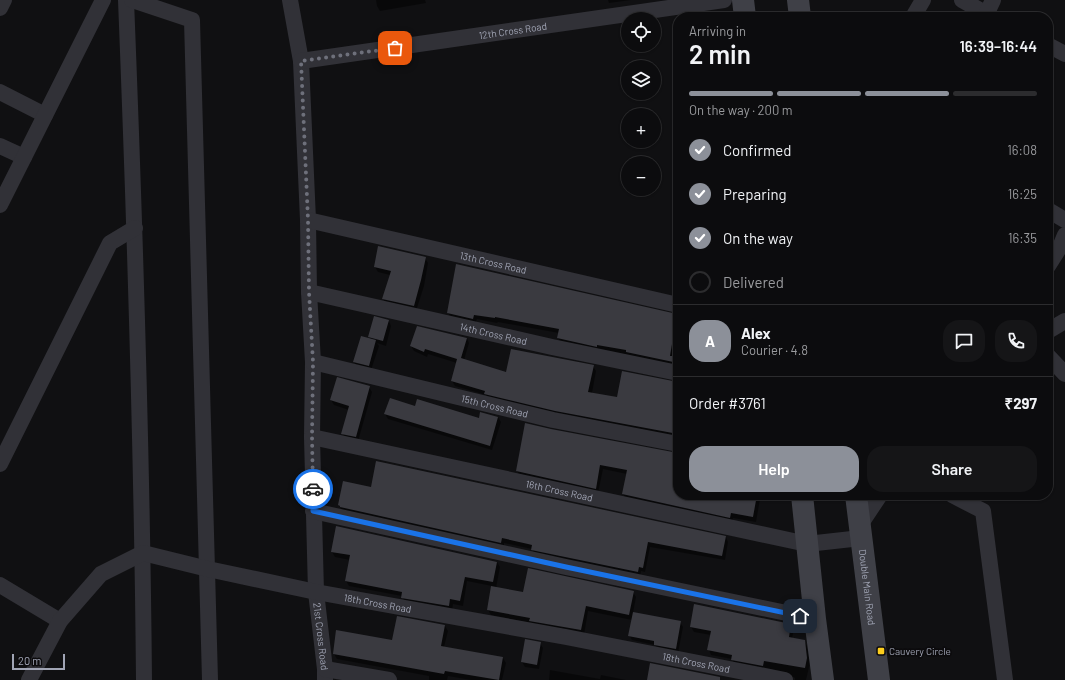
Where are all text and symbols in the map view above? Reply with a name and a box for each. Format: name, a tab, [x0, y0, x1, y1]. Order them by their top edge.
map controls	[621, 12, 661, 196]
button: locate	[621, 12, 661, 52]
street label: 12th Cross Road	[478, 20, 548, 41]
text: Arriving in	[689, 23, 746, 39]
pin	[378, 31, 412, 65]
icon: bag	[384, 37, 406, 59]
text: 16:39–16:44	[959, 37, 1037, 55]
text: 2 min	[689, 38, 751, 69]
button: layers	[621, 60, 661, 100]
text: On the way · 200 m	[689, 102, 793, 118]
button: +	[621, 108, 661, 148]
icon: check	[689, 139, 711, 161]
text: Confirmed	[723, 141, 791, 159]
text: 16:08	[1007, 142, 1037, 158]
button: −	[621, 156, 661, 196]
icon: check	[689, 183, 711, 205]
text: Preparing	[723, 185, 787, 203]
text: 16:25	[1008, 186, 1037, 202]
icon: check	[689, 227, 711, 249]
text: On the way	[723, 229, 793, 247]
text: 16:35	[1008, 230, 1037, 246]
street label: 13th Cross Road	[458, 249, 528, 276]
text: Delivered	[723, 273, 784, 291]
street label: 14th Cross Road	[458, 320, 528, 347]
button: chat	[943, 320, 985, 362]
button: phone	[995, 320, 1037, 362]
text: Alex	[741, 324, 771, 342]
text: A	[705, 332, 715, 350]
text: Courier · 4.8	[741, 342, 808, 358]
street label: 15th Cross Road	[460, 392, 529, 420]
text: Order #3761	[689, 394, 766, 412]
text: ₹297	[1005, 394, 1037, 412]
button: Help	[689, 446, 859, 492]
button: Share	[867, 446, 1037, 492]
courier	[293, 469, 333, 509]
street label: 16th Cross Road	[525, 477, 594, 504]
icon: car	[302, 478, 324, 500]
street label: Double Main Road	[857, 549, 878, 626]
street label: 18th Cross Road	[343, 591, 412, 615]
pin	[783, 599, 817, 633]
street label: 21st Cross Road	[311, 602, 331, 671]
icon: home	[789, 605, 811, 627]
place label: Cauvery Circle	[889, 645, 951, 657]
marker: Cauvery Circle	[876, 646, 886, 656]
street label: 18th Cross Road	[661, 650, 731, 675]
scale bar	[12, 652, 65, 671]
text: 20 m	[18, 654, 41, 667]

